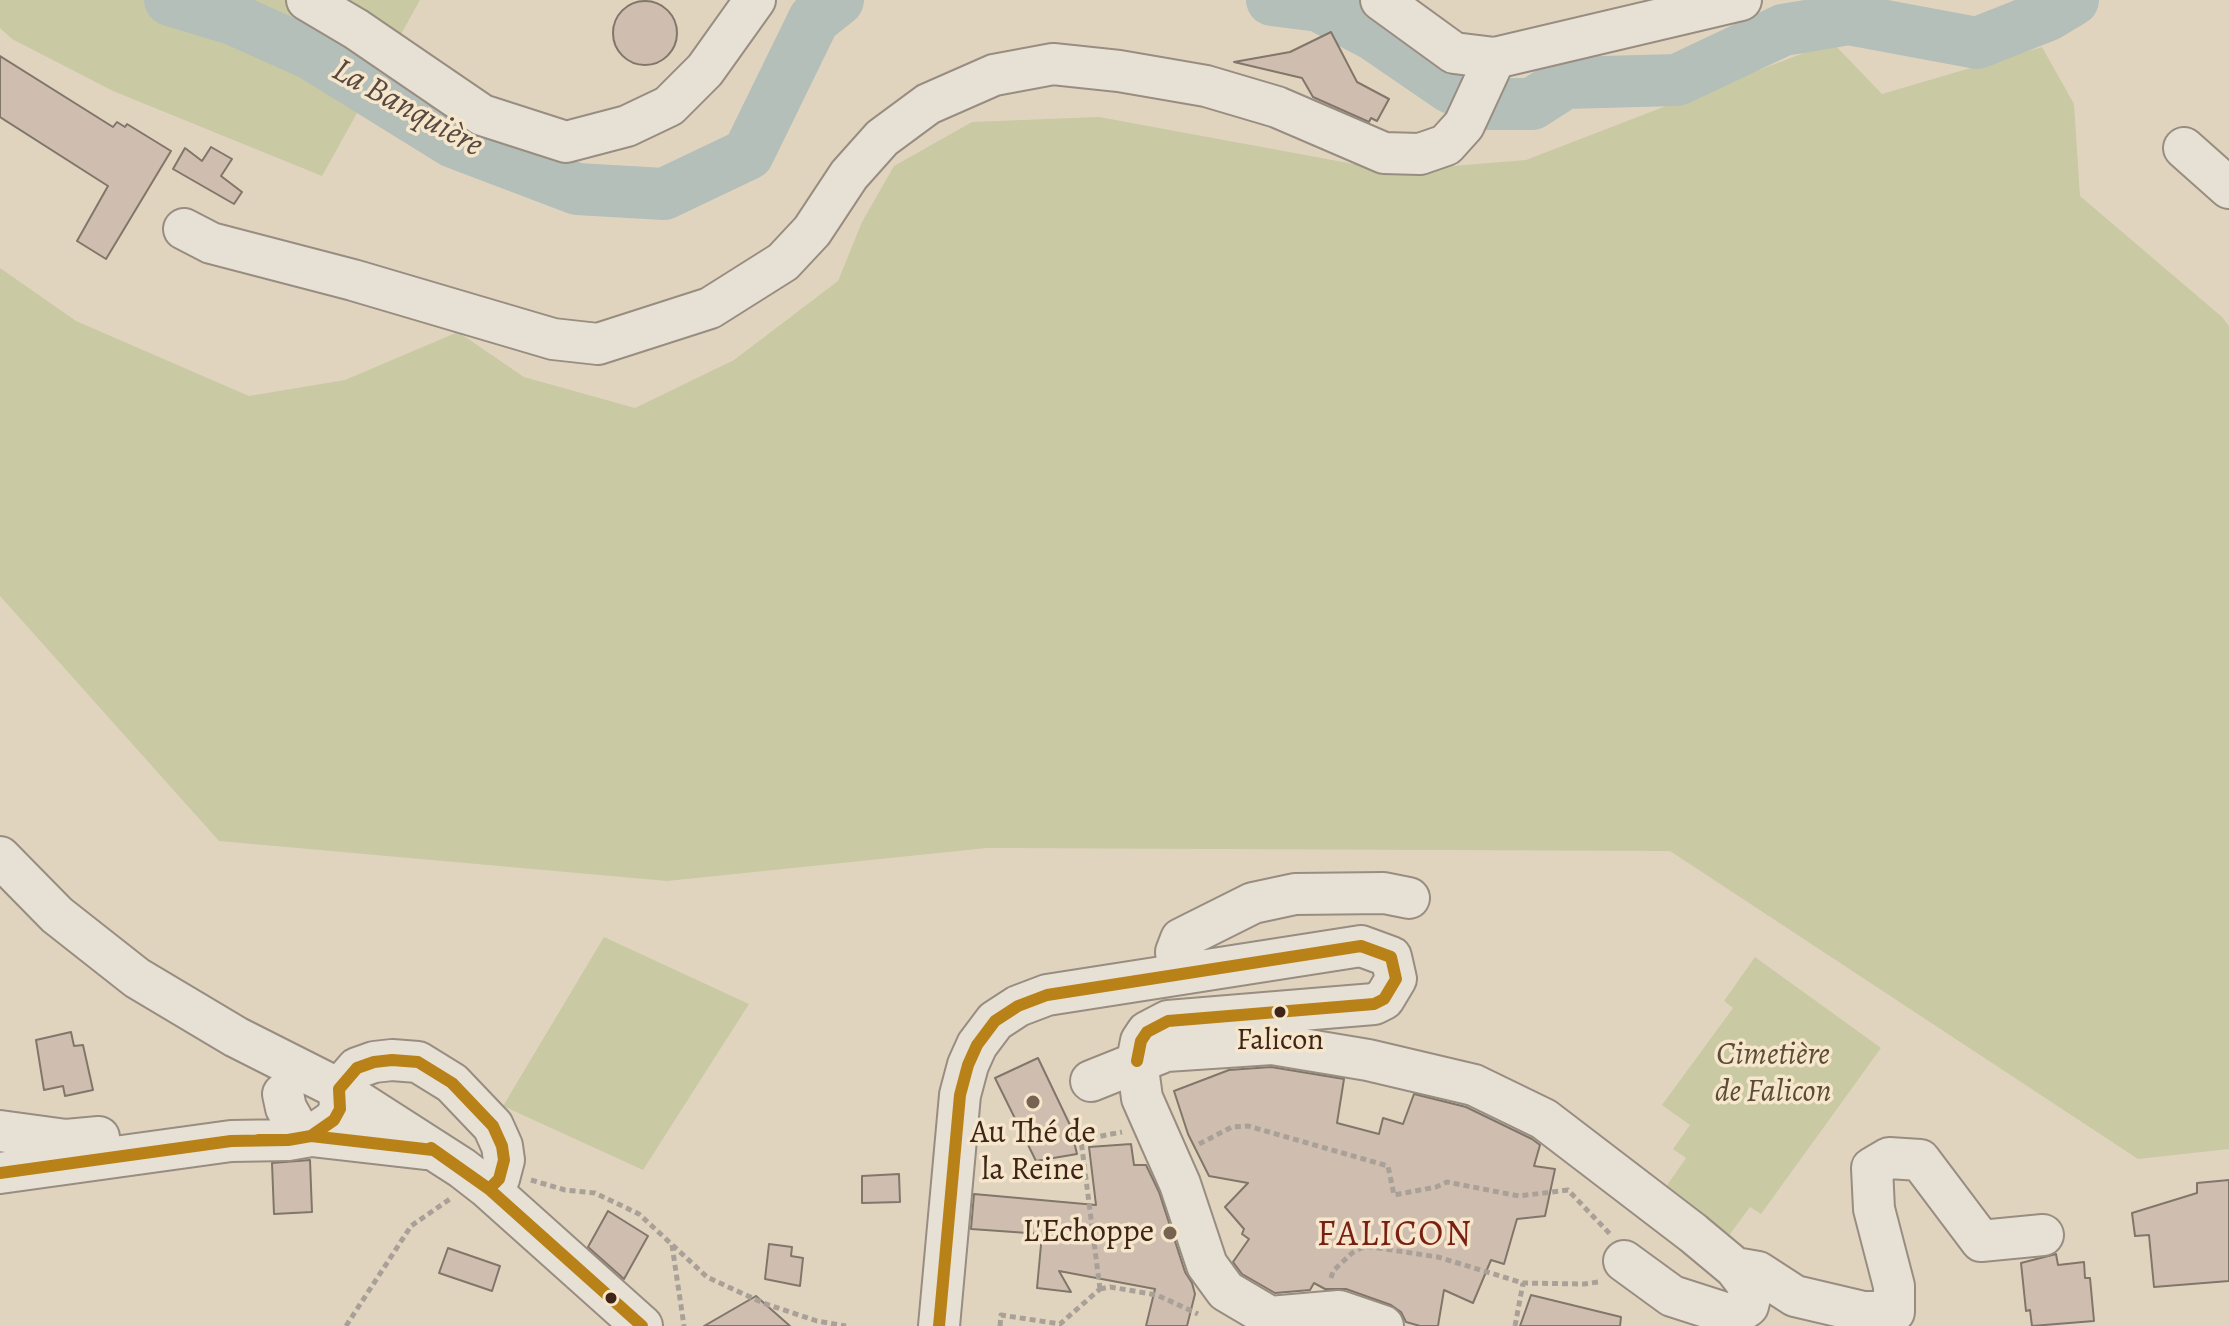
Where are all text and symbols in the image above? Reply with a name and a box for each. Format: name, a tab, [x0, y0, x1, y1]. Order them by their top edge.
water label: La Banquière	[325, 51, 489, 167]
marker: Falicon	[1272, 1004, 1288, 1020]
place label: Falicon	[1236, 1024, 1324, 1060]
park label: Cimetière de Falicon	[1715, 1037, 1831, 1112]
marker: Au Thé de la Reine	[1024, 1093, 1042, 1111]
place label: Au Thé de la Reine	[970, 1115, 1096, 1190]
place label: L'Echoppe	[1023, 1214, 1154, 1252]
district label: FALICON	[1317, 1214, 1473, 1258]
marker: L'Echoppe	[1161, 1224, 1179, 1242]
unlabelled marker	[603, 1290, 619, 1306]

